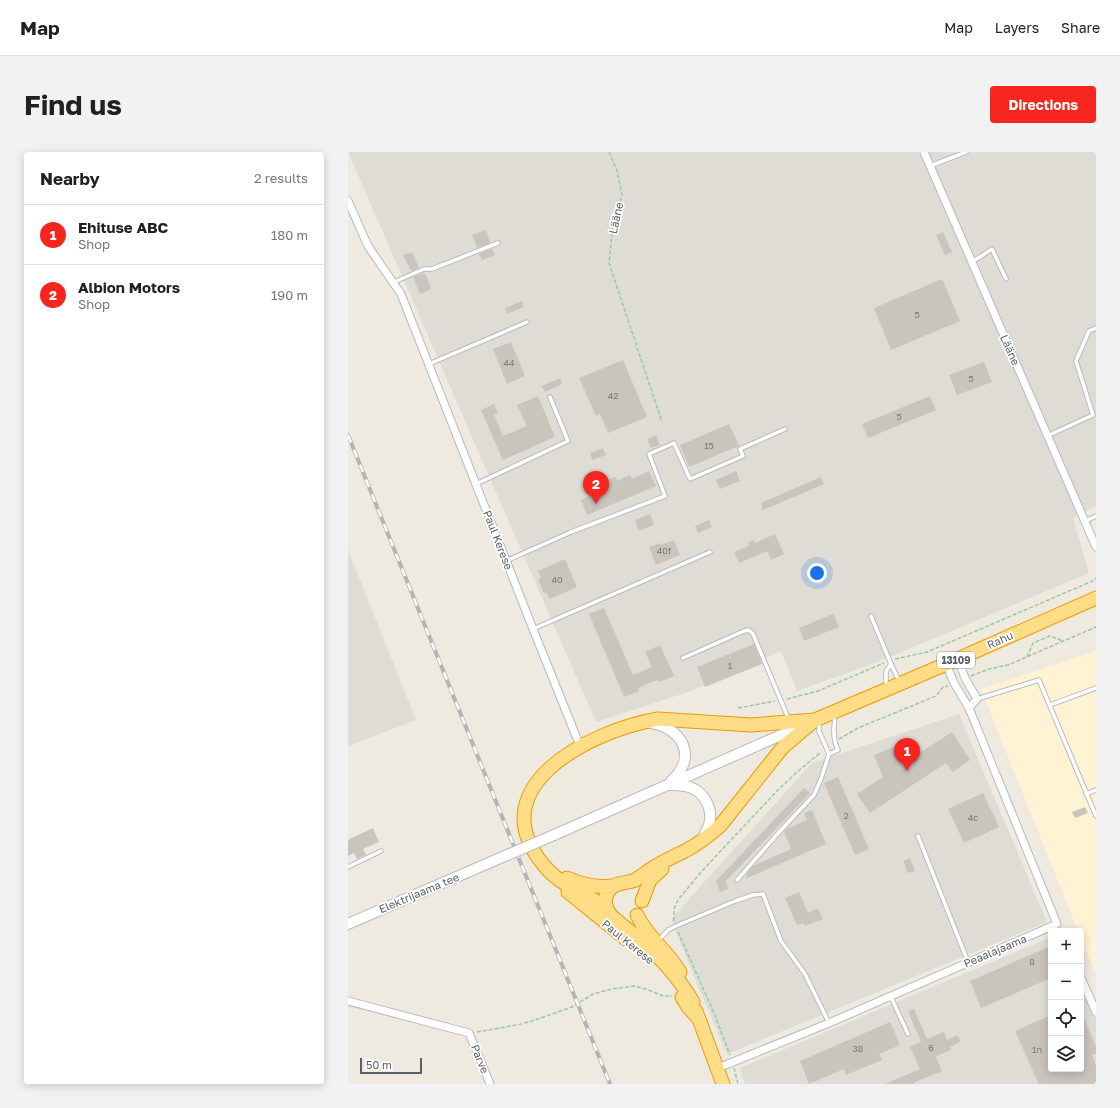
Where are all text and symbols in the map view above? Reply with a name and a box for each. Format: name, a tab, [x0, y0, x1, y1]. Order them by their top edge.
text: Map	[20, 16, 60, 39]
text: Map	[944, 19, 973, 36]
text: Layers	[995, 19, 1039, 36]
text: Share	[1061, 19, 1100, 36]
button: Directions	[990, 86, 1096, 123]
text: Find us	[24, 88, 122, 121]
text: Nearby	[40, 168, 100, 189]
text: 2 results	[254, 170, 308, 186]
street label: Lääne	[606, 201, 625, 235]
text: Ehituse ABC	[78, 218, 168, 236]
text: 1	[50, 227, 56, 243]
text: 180 m	[271, 227, 308, 243]
text: Shop	[78, 236, 110, 252]
text: Albion Motors	[78, 278, 180, 296]
text: 2	[49, 287, 57, 303]
text: 190 m	[271, 287, 308, 303]
text: Shop	[78, 296, 110, 312]
house number: 5	[914, 309, 920, 320]
street label: Lääne	[998, 333, 1023, 367]
house number: 44	[504, 357, 515, 368]
house number: 5	[968, 373, 974, 384]
house number: 42	[608, 390, 618, 401]
house number: 5	[896, 411, 902, 422]
house number: 15	[704, 440, 714, 451]
pin: 2	[583, 471, 609, 504]
street label: Paul Kerese	[481, 508, 516, 571]
house number: 40f	[657, 545, 672, 556]
your location	[807, 563, 827, 583]
house number: 40	[551, 574, 563, 585]
street label: Rahu	[985, 628, 1015, 651]
road number: 13109	[937, 652, 975, 668]
house number: 1	[728, 660, 733, 671]
pin: 1	[894, 738, 920, 771]
house number: 2	[843, 810, 849, 821]
house number: 4c	[968, 812, 978, 823]
street label: Elektrijaama tee	[377, 870, 461, 915]
street label: Paul Kerese	[600, 917, 657, 966]
map controls	[1048, 928, 1084, 1072]
button: +	[1048, 928, 1084, 964]
street label: Peaalajaama	[961, 931, 1028, 970]
house number: 8	[1029, 956, 1035, 967]
button: −	[1048, 964, 1084, 1000]
button: locate	[1048, 1000, 1084, 1036]
button: layers	[1048, 1036, 1084, 1072]
street label: Parve	[469, 1042, 492, 1075]
house number: 6	[928, 1042, 934, 1053]
house number: 38	[853, 1043, 863, 1054]
house number: 1n	[1032, 1044, 1042, 1055]
scale bar	[360, 1056, 422, 1075]
text: 50 m	[366, 1058, 392, 1071]

